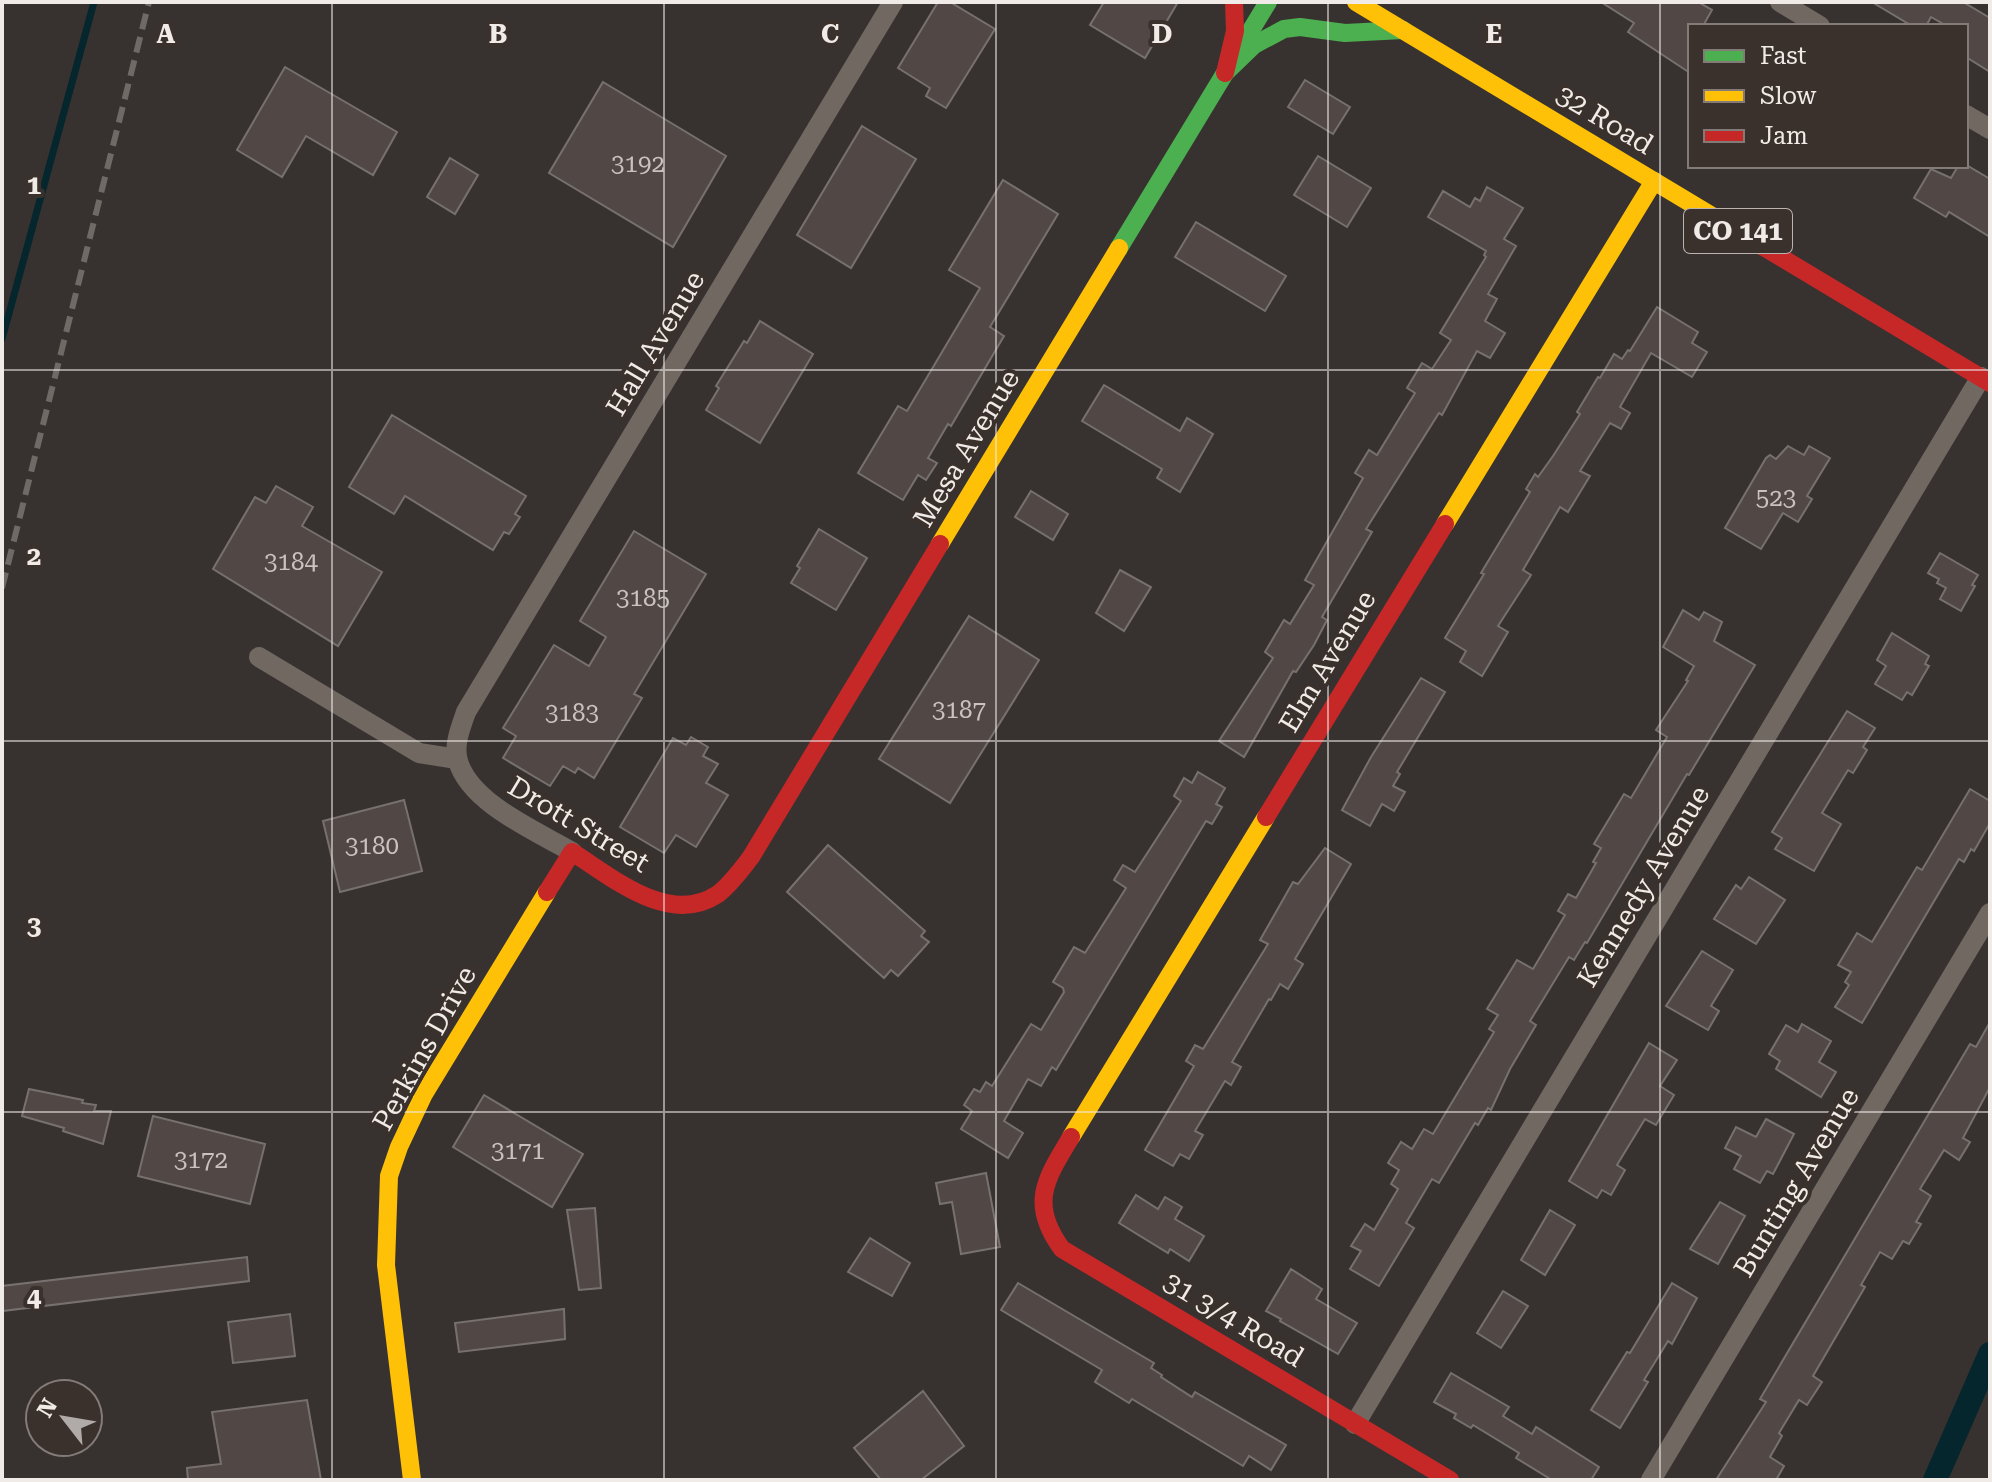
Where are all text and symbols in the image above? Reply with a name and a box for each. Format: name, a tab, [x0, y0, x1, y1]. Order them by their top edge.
text: A	[157, 19, 176, 49]
text: B	[489, 19, 507, 49]
text: C	[821, 19, 839, 49]
text: D	[1152, 19, 1172, 49]
text: E	[1486, 19, 1502, 49]
legend	[1688, 24, 1968, 168]
text: Fast	[1760, 42, 1807, 70]
street label: 32 Road	[1550, 78, 1659, 161]
text: Slow	[1760, 82, 1817, 110]
text: Jam	[1760, 122, 1808, 150]
house number: 3192	[611, 150, 665, 178]
text: 1	[27, 170, 41, 200]
road number: CO 141	[1684, 209, 1792, 253]
street label: Hall Avenue	[599, 265, 712, 422]
street label: Mesa Avenue	[907, 364, 1026, 533]
house number: 523	[1756, 484, 1796, 512]
text: 2	[27, 541, 41, 571]
house number: 3184	[264, 548, 318, 576]
house number: 3185	[616, 584, 670, 612]
street label: Elm Avenue	[1272, 584, 1383, 738]
house number: 3187	[932, 696, 986, 724]
house number: 3183	[545, 699, 599, 727]
street label: Drott Street	[502, 769, 655, 879]
street label: Kennedy Avenue	[1570, 780, 1716, 993]
house number: 3180	[345, 832, 399, 860]
text: 3	[27, 911, 41, 941]
street label: Perkins Drive	[366, 960, 483, 1136]
street label: Bunting Avenue	[1727, 1082, 1866, 1283]
house number: 3171	[491, 1137, 545, 1165]
house number: 3172	[174, 1146, 228, 1174]
street label: 31 3/4 Road	[1158, 1265, 1310, 1374]
text: 4	[27, 1282, 42, 1312]
north arrow	[24, 1378, 104, 1458]
text: N	[32, 1394, 62, 1422]

